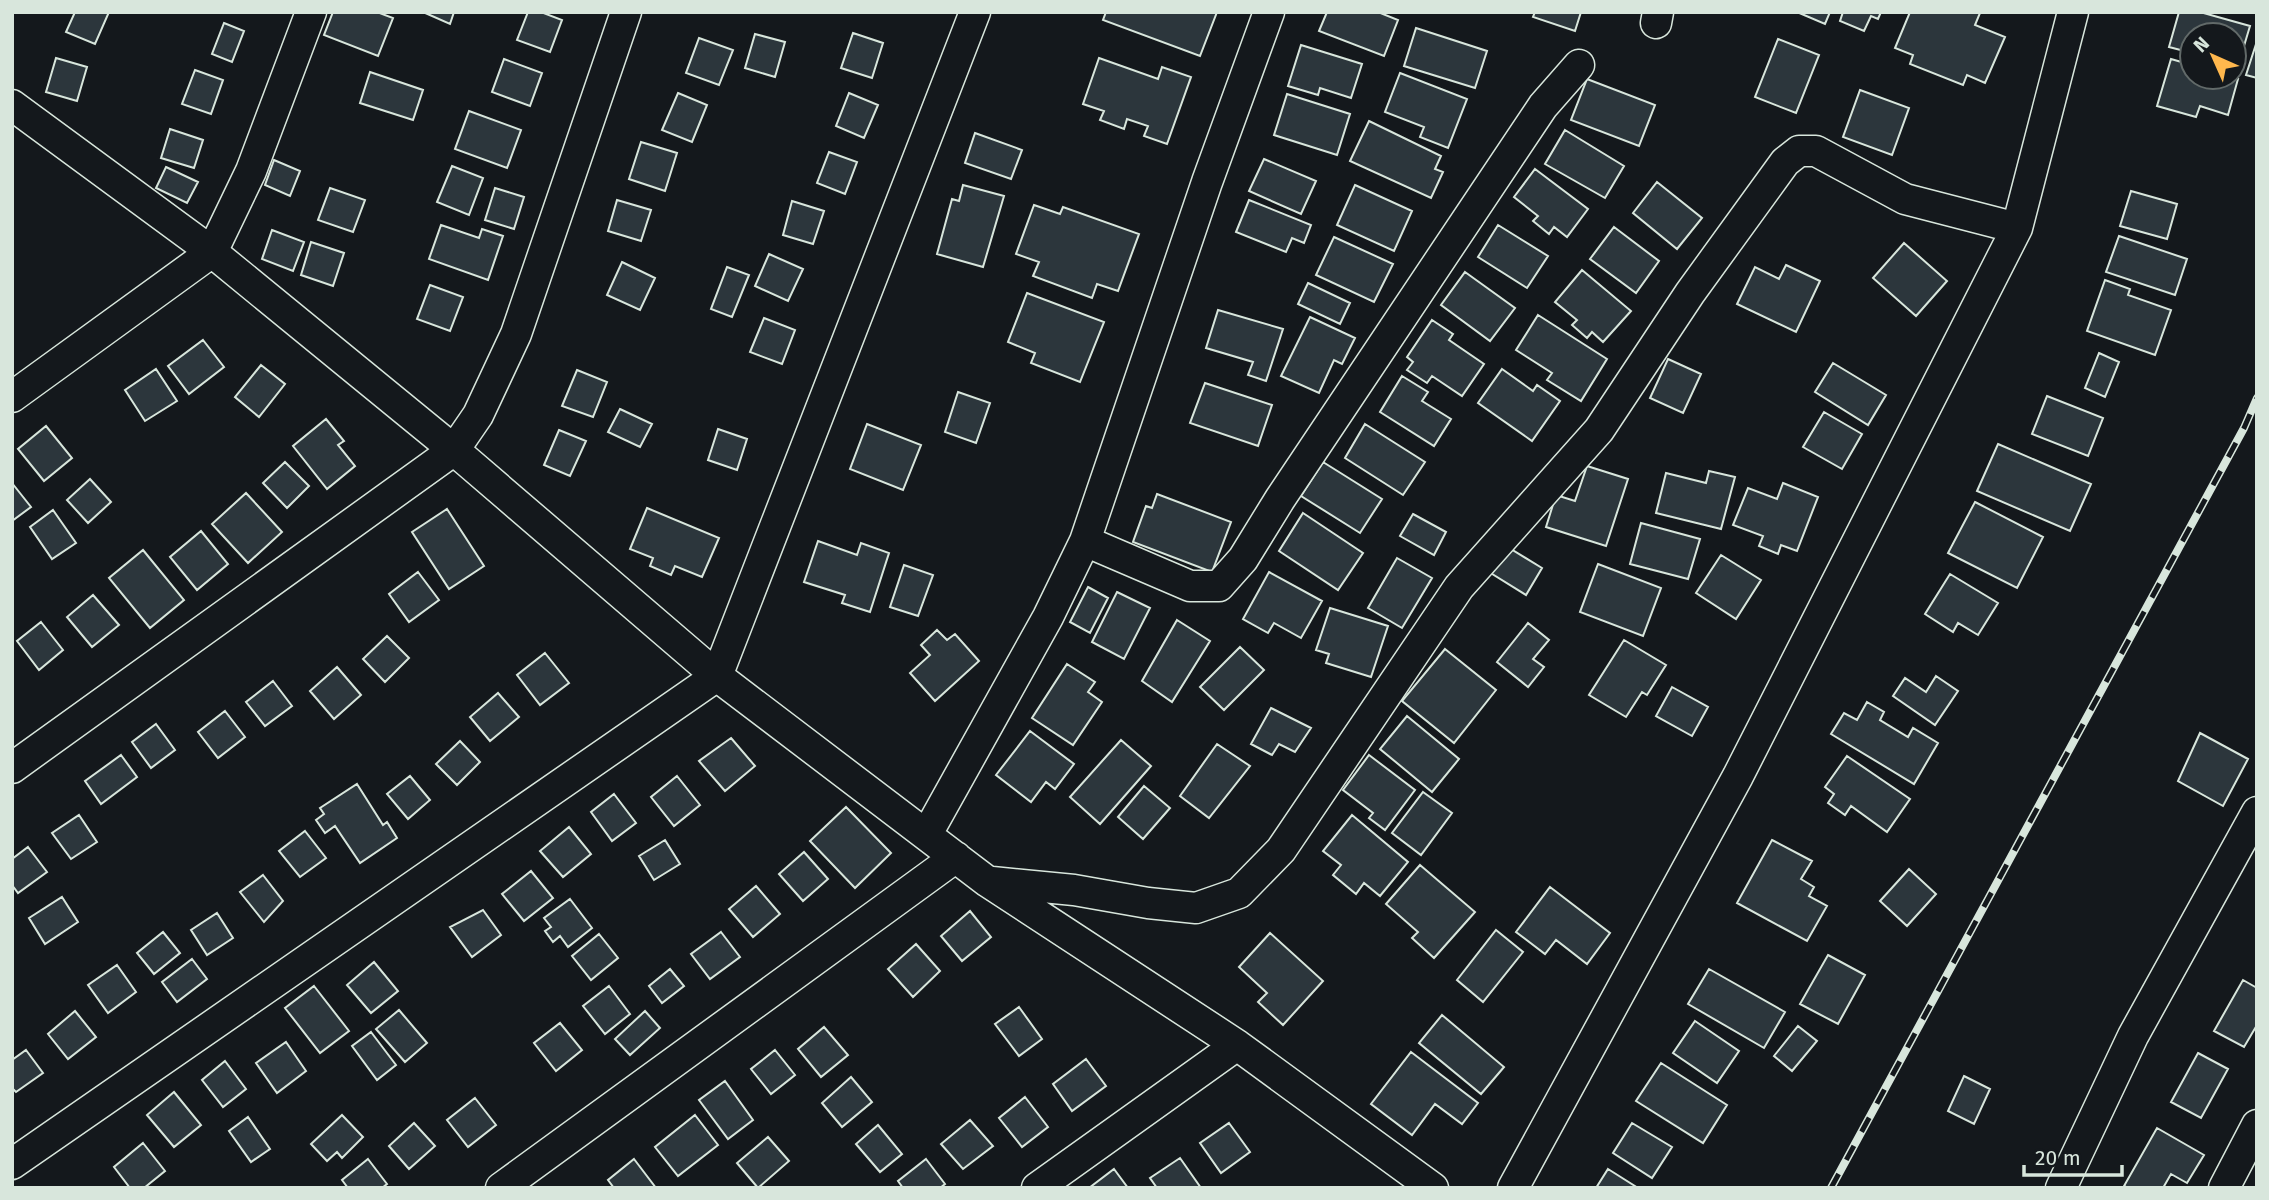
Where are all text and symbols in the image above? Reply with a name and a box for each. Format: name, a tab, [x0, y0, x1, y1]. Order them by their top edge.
north arrow	[2178, 21, 2248, 91]
text: N	[2189, 32, 2214, 57]
scale bar	[2024, 1134, 2122, 1178]
text: 20 m	[2035, 1145, 2081, 1171]

